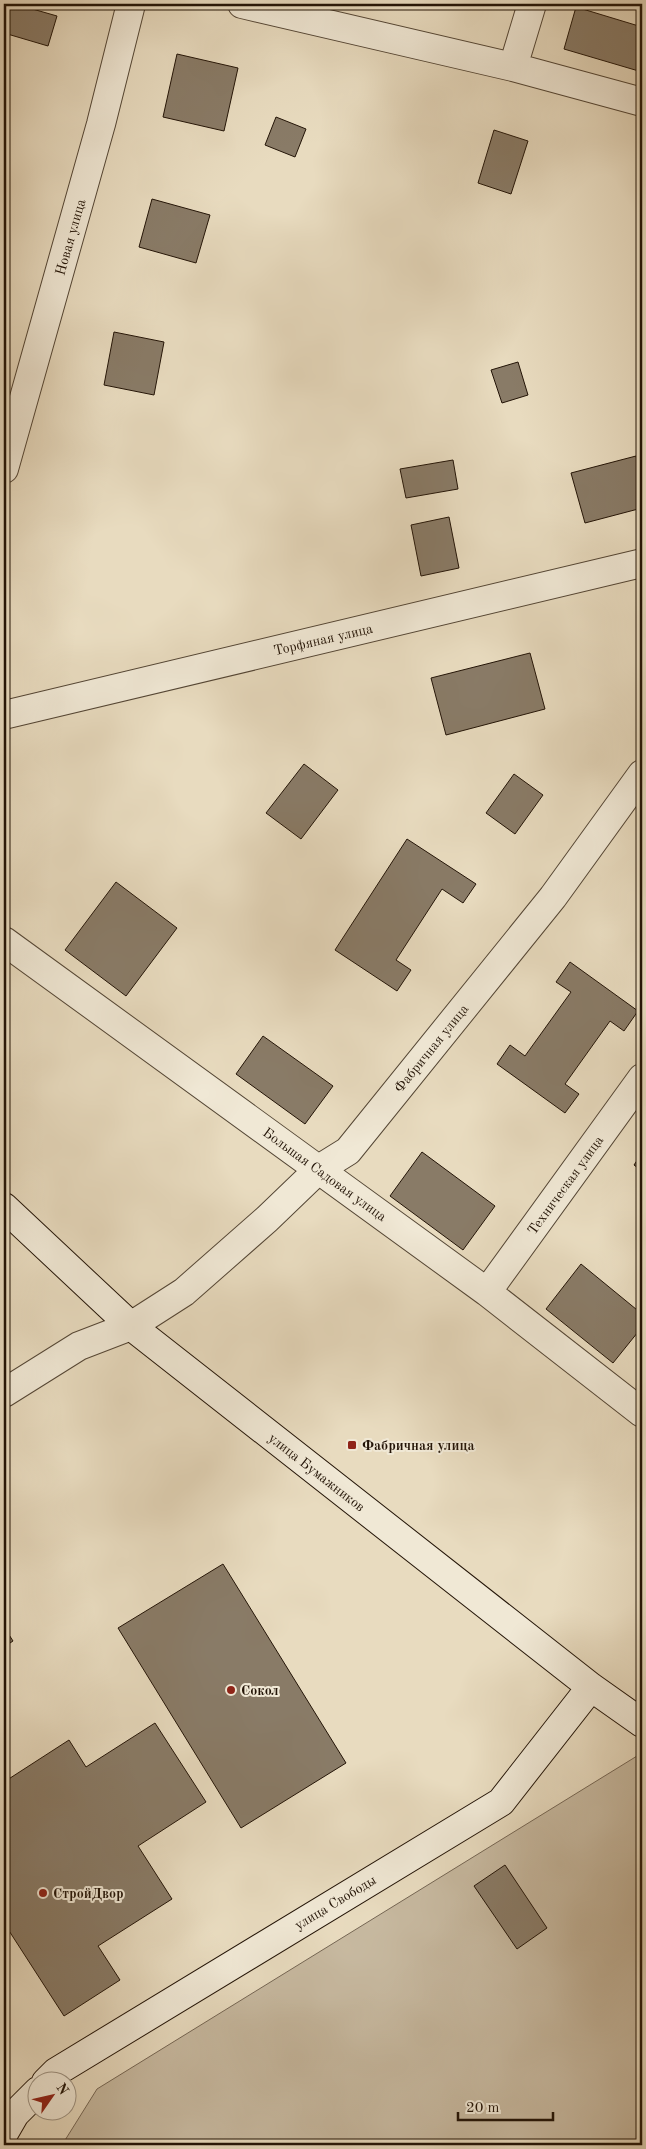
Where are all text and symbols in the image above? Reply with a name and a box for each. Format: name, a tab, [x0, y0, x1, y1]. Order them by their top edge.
street label: Новая улица	[53, 197, 89, 277]
street label: Торфяная улица	[272, 622, 375, 659]
street label: Фабричная улица	[392, 1002, 472, 1095]
street label: Большая Садовая улица	[260, 1125, 389, 1224]
street label: Техническая улица	[525, 1133, 606, 1238]
street label: улица Бумажников	[266, 1431, 367, 1515]
marker: Фабричная улица	[346, 1439, 358, 1451]
place label: Фабричная улица	[362, 1439, 475, 1453]
marker: Сокол	[225, 1684, 237, 1696]
place label: Сокол	[241, 1684, 279, 1698]
street label: улица Свободы	[292, 1873, 379, 1933]
marker: СтройДвор	[37, 1887, 49, 1899]
place label: СтройДвор	[53, 1887, 124, 1901]
north arrow	[28, 2072, 78, 2122]
text: N	[53, 2081, 71, 2098]
scale bar	[458, 2089, 554, 2121]
text: 20 m	[466, 2101, 500, 2116]

